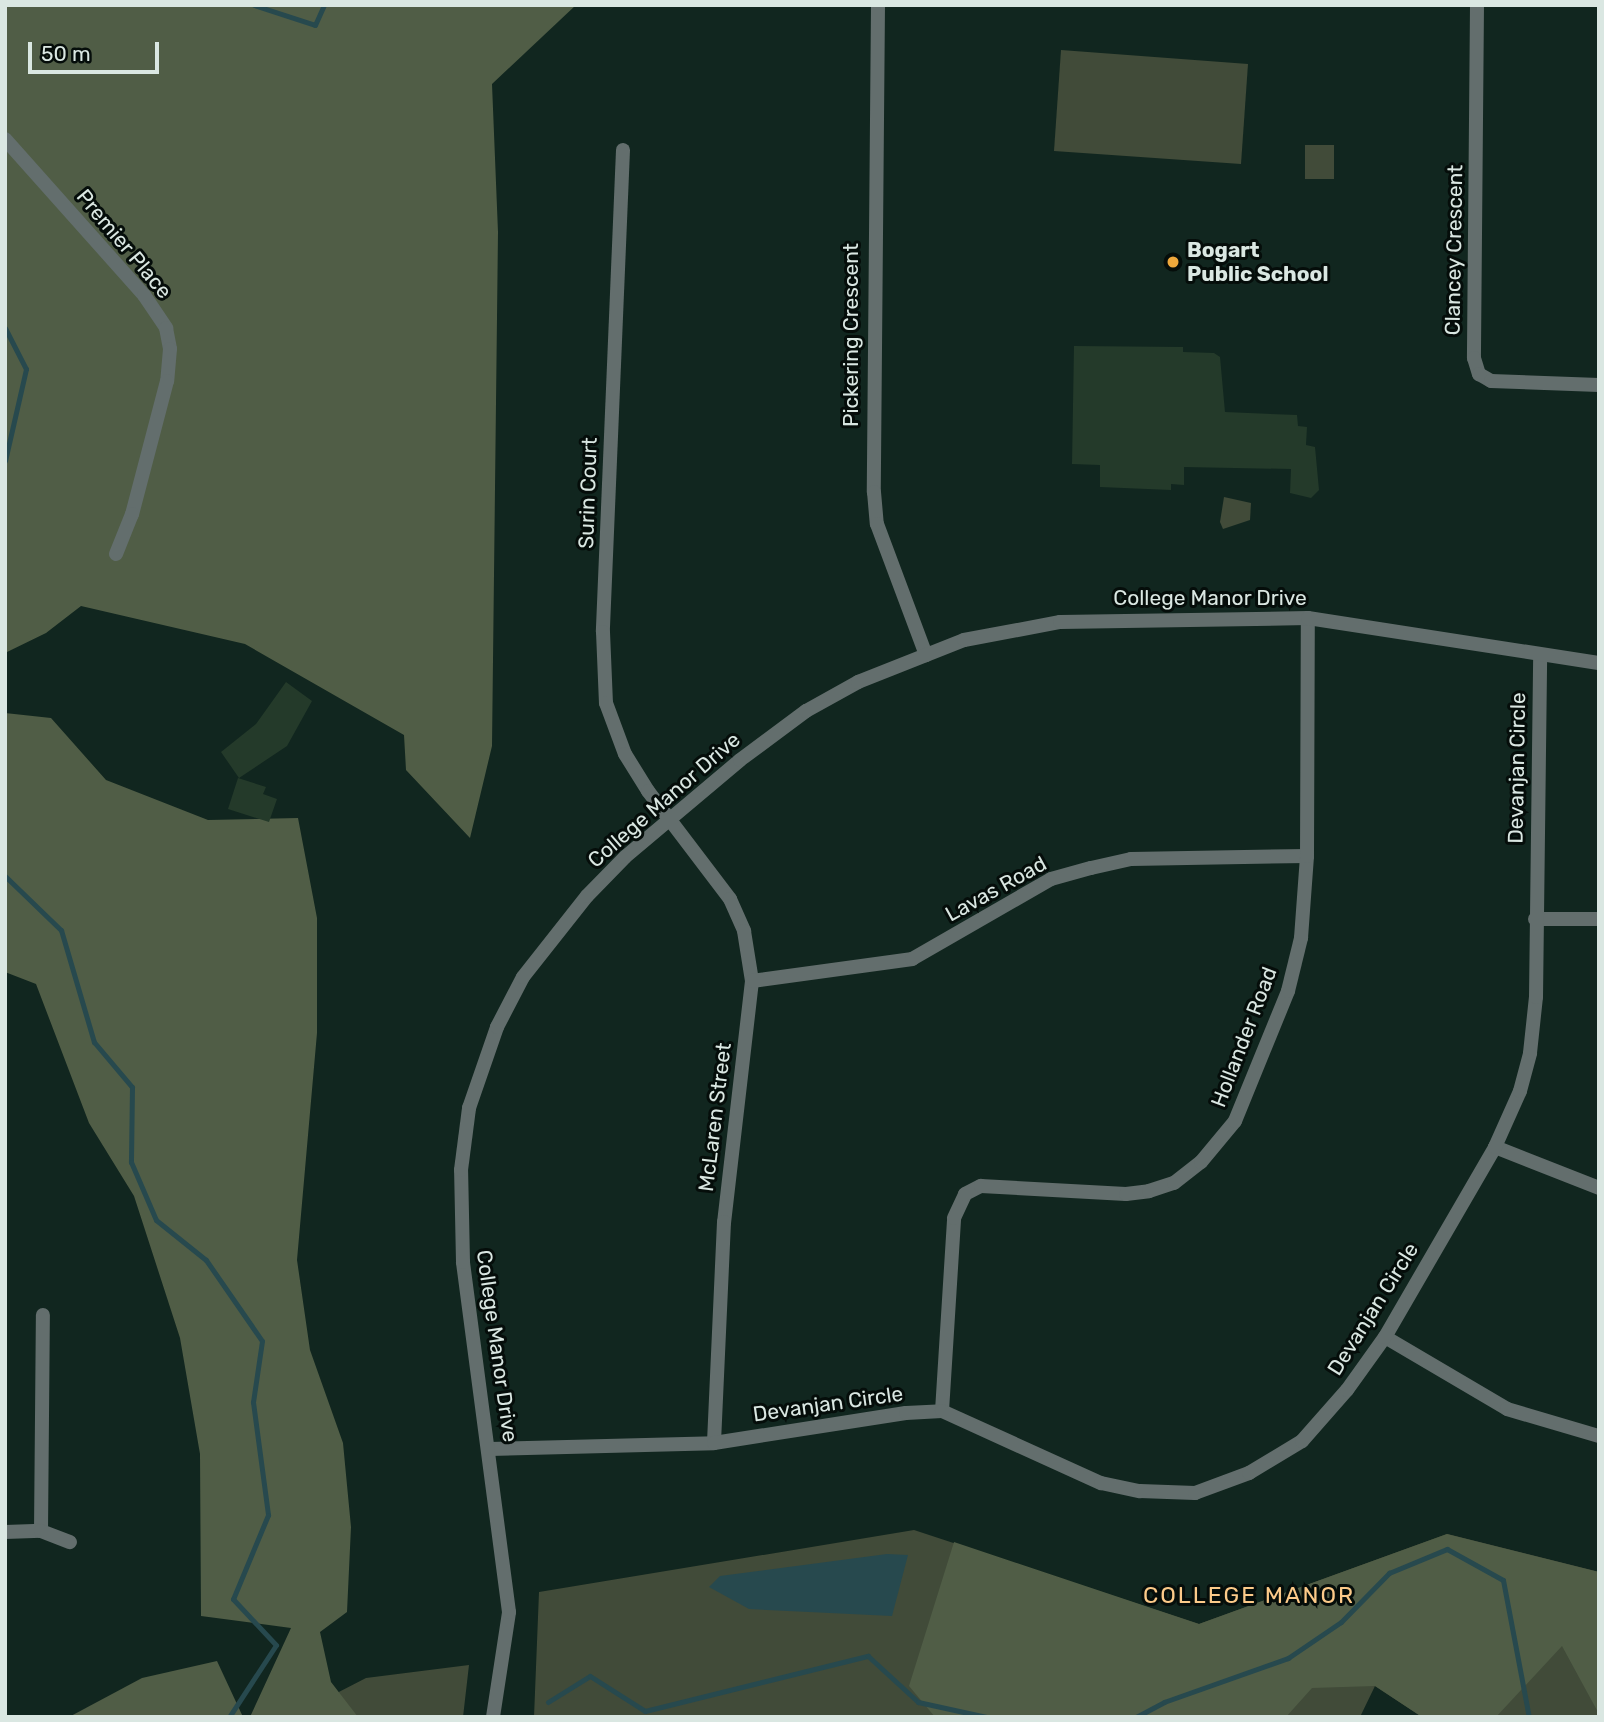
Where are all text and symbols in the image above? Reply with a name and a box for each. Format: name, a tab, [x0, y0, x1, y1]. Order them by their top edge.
scale bar	[32, 28, 163, 72]
text: 50 m	[41, 41, 91, 66]
street label: Clancey Crescent	[1440, 164, 1468, 336]
street label: Premier Place	[71, 184, 177, 304]
place label: Bogart Public School	[1187, 237, 1328, 287]
street label: Pickering Crescent	[838, 243, 864, 427]
marker: Bogart Public School	[1165, 254, 1181, 270]
street label: Surin Court	[573, 437, 603, 549]
street label: College Manor Drive	[1113, 585, 1307, 611]
street label: Devanjan Circle	[1503, 692, 1531, 844]
street label: College Manor Drive	[582, 727, 746, 873]
street label: Lavas Road	[941, 851, 1051, 927]
street label: Hollander Road	[1206, 963, 1282, 1111]
street label: McLaren Street	[693, 1041, 737, 1193]
street label: Devanjan Circle	[1322, 1238, 1424, 1380]
street label: College Manor Drive	[471, 1248, 523, 1444]
street label: Devanjan Circle	[751, 1381, 905, 1427]
district label: COLLEGE MANOR	[1145, 1581, 1353, 1609]

